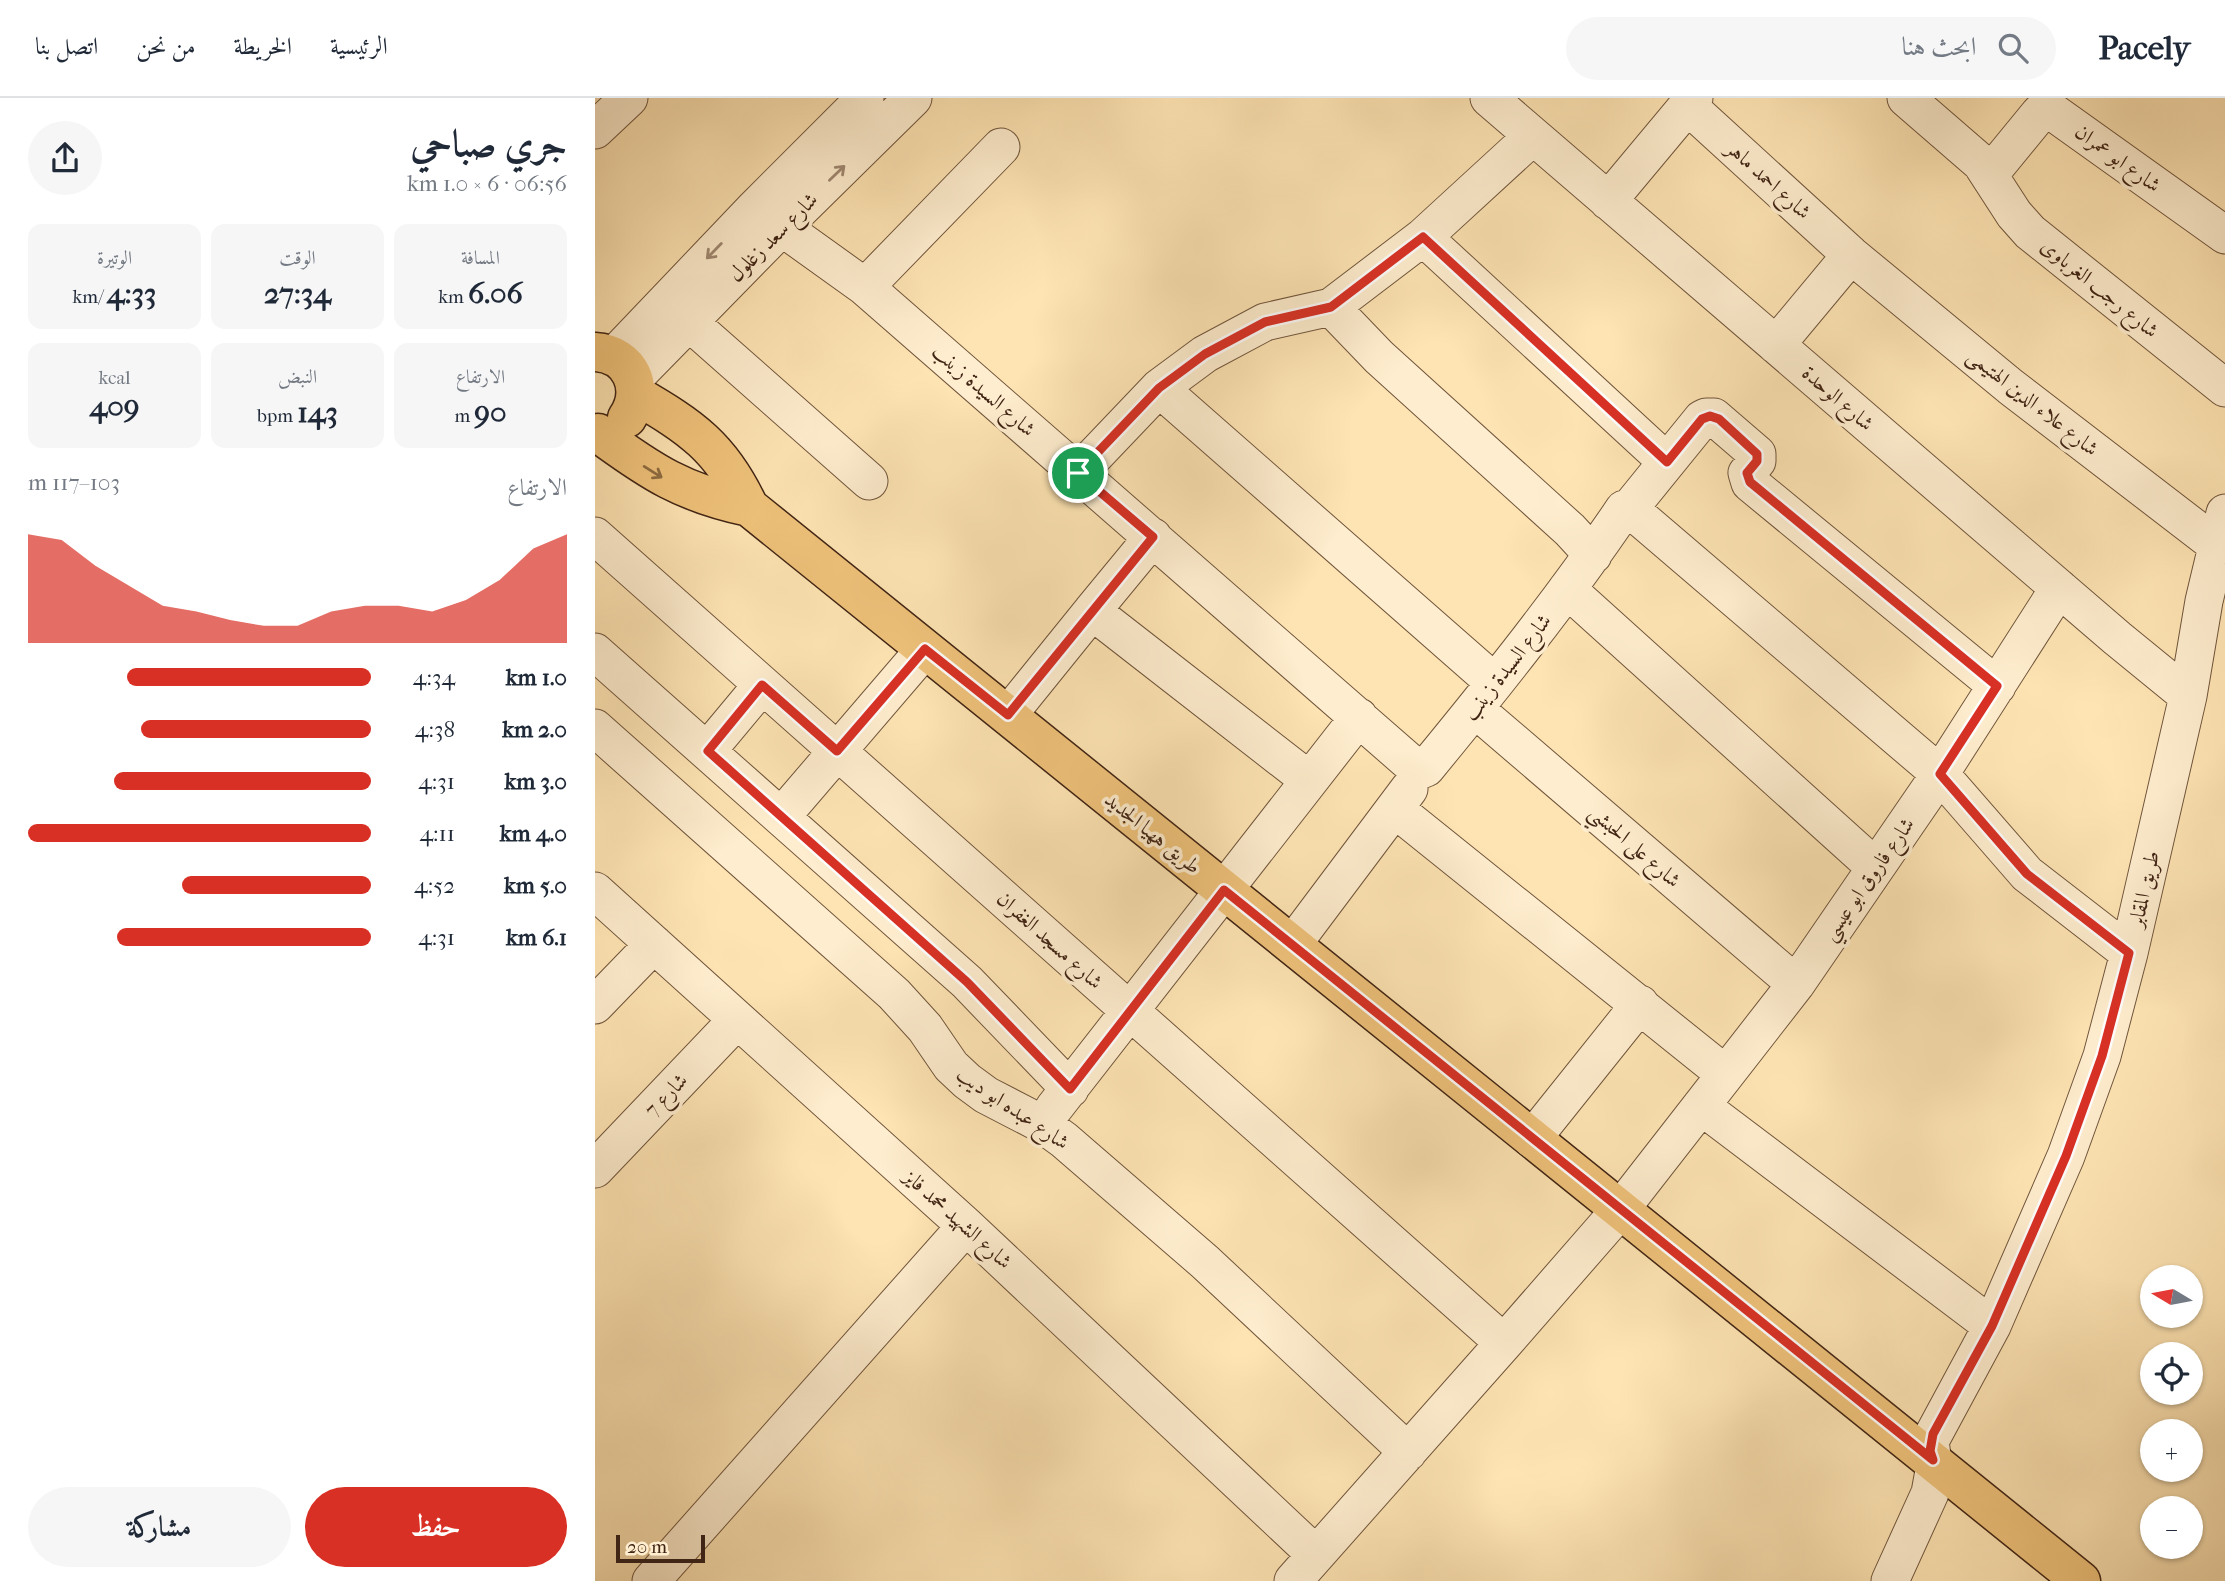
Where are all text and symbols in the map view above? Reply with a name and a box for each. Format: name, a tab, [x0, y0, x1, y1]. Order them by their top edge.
search box	[1566, 17, 2056, 80]
icon: search	[1994, 29, 2032, 67]
text: Pacely	[2098, 29, 2190, 68]
text: ابحث هنا	[1901, 31, 1976, 62]
text: اتصل بنا	[35, 32, 98, 60]
text: من نحن	[136, 32, 196, 60]
text: الخريطة	[234, 32, 292, 60]
text: الرئيسية	[330, 32, 388, 60]
street label: شارع ابو عمران	[2067, 119, 2165, 202]
button: share	[28, 121, 102, 195]
text: جري صباحي	[410, 121, 567, 166]
street label: شارع احمد ماهر	[1716, 135, 1816, 228]
one-way arrow	[828, 164, 845, 181]
text: 06:56 · 6 × 1.0 km	[407, 170, 567, 197]
street label: شارع سعد زغلول	[723, 187, 827, 291]
street label: شارع رجب الغرباوى	[2033, 233, 2164, 347]
one-way arrow	[705, 242, 722, 259]
text: الوتيرة	[97, 247, 132, 269]
text: الوقت	[279, 247, 316, 269]
text: المسافة	[461, 247, 500, 269]
text: 4:33	[107, 276, 156, 311]
text: 27:34	[264, 276, 331, 311]
text: 6.06	[468, 276, 523, 311]
text: /km	[73, 286, 107, 308]
text: km	[438, 286, 468, 308]
street label: شارع السيدة زينب	[924, 339, 1040, 446]
street label: شارع علاء الدين الهتيمى	[1959, 343, 2103, 465]
street label: شارع الوحدة	[1793, 360, 1879, 440]
text: النبض	[278, 366, 317, 388]
text: الارتفاع	[456, 366, 505, 388]
text: kcal	[99, 367, 130, 389]
text: 409	[90, 389, 140, 424]
text: 143	[297, 395, 338, 430]
text: 90	[474, 395, 507, 430]
text: bpm	[257, 405, 297, 427]
text: m	[454, 405, 474, 427]
pin	[1048, 443, 1108, 503]
icon: arrive	[1059, 454, 1097, 492]
one-way arrow	[643, 465, 663, 479]
text: 103–117 m	[28, 469, 120, 496]
text: الارتفاع	[507, 474, 567, 501]
street label: شارع السيدة زينب	[1458, 609, 1561, 729]
text: 4:34	[413, 664, 455, 691]
text: 1.0 km	[506, 664, 567, 691]
text: 4:38	[415, 716, 455, 743]
text: 2.0 km	[502, 716, 567, 743]
text: 4:31	[418, 768, 455, 795]
text: 3.0 km	[505, 768, 567, 795]
street label: طريق ههيا الجديد	[1100, 787, 1206, 880]
street label: شارع على الحبشي	[1579, 800, 1686, 898]
street label: شارع فاروق ابو عيسي	[1817, 813, 1926, 950]
text: 4:11	[419, 820, 455, 847]
text: 4.0 km	[500, 820, 567, 847]
street label: طريق المقابر	[2123, 848, 2165, 932]
text: 4:52	[414, 872, 455, 899]
text: 5.0 km	[504, 872, 567, 899]
street label: شارع مسجد الغفران	[988, 886, 1108, 998]
text: 4:31	[418, 924, 455, 951]
text: 6.1 km	[506, 924, 567, 951]
street label: شارع عبده ابو ديب	[949, 1062, 1074, 1159]
street label: شارع 7	[640, 1068, 697, 1126]
street label: شارع الشهيد محمد فايز	[894, 1163, 1017, 1278]
north arrow	[2140, 1265, 2203, 1328]
map controls	[2140, 1265, 2203, 1559]
button: locate	[2140, 1342, 2203, 1405]
button: +	[2140, 1419, 2203, 1482]
button: مشاركة	[28, 1487, 291, 1567]
button: حفظ	[305, 1487, 567, 1567]
button: −	[2140, 1496, 2203, 1559]
scale bar	[616, 1532, 705, 1564]
text: 20 m	[627, 1536, 667, 1558]

